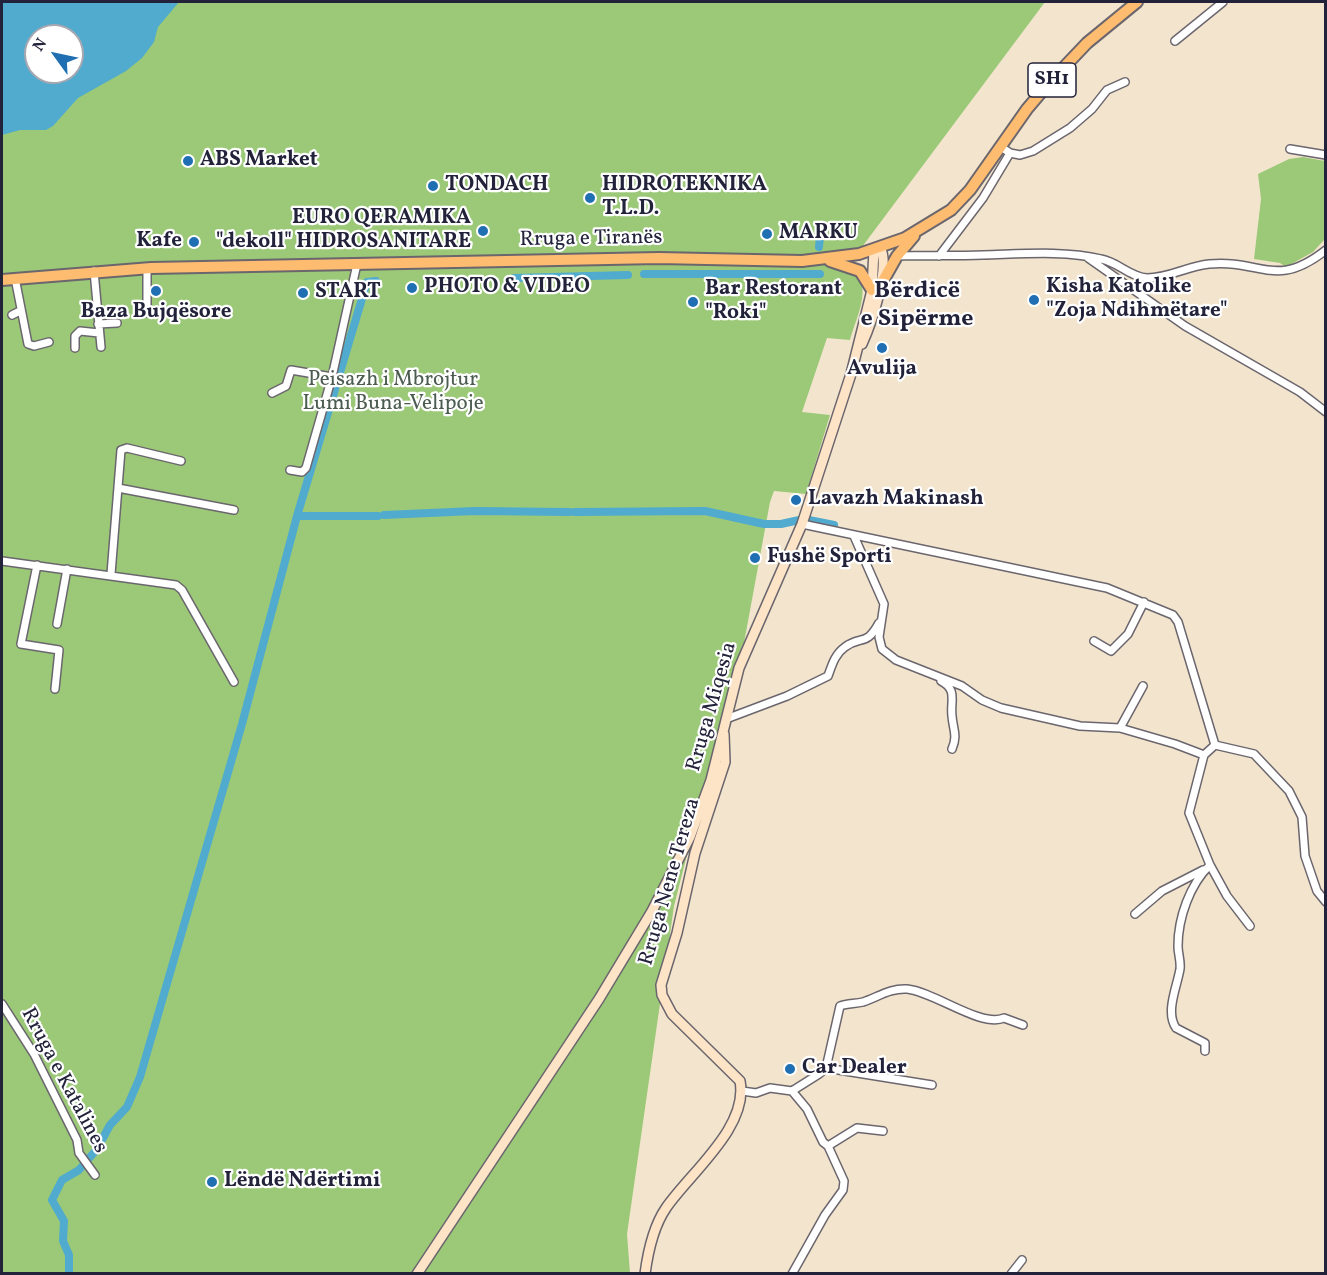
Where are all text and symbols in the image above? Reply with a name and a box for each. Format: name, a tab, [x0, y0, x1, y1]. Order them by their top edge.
north arrow	[24, 24, 84, 84]
text: N	[28, 34, 53, 56]
road number: SH1	[1028, 63, 1076, 97]
place label: ABS Market	[200, 148, 318, 174]
marker: ABS Market	[181, 154, 195, 168]
place label: TONDACH	[445, 173, 548, 199]
place label: HIDROTEKNIKA T.L.D.	[602, 173, 767, 223]
marker: TONDACH	[426, 179, 440, 193]
marker: HIDROTEKNIKA T.L.D.	[583, 191, 597, 205]
place label: EURO QERAMIKA "dekoll" HIDROSANITARE	[216, 206, 471, 256]
place label: MARKU	[779, 221, 858, 247]
marker: EURO QERAMIKA "dekoll" HIDROSANITARE	[476, 224, 490, 238]
street label: Rruga e Tiranës	[519, 226, 663, 254]
marker: MARKU	[760, 227, 774, 241]
place label: Kafe	[136, 229, 182, 255]
marker: Kafe	[187, 235, 201, 249]
place label: PHOTO & VIDEO	[424, 275, 590, 301]
place label: Kisha Katolike "Zoja Ndihmëtare"	[1046, 275, 1228, 325]
place label: Bar Restorant "Roki"	[705, 277, 842, 327]
district label: Bërdicë e Sipërme	[861, 279, 973, 335]
place label: START	[315, 280, 381, 306]
marker: PHOTO & VIDEO	[405, 281, 419, 295]
marker: Baza Bujqësore	[149, 284, 163, 298]
marker: START	[296, 286, 310, 300]
marker: Kisha Katolike "Zoja Ndihmëtare"	[1027, 293, 1041, 307]
marker: Bar Restorant "Roki"	[686, 295, 700, 309]
place label: Baza Bujqësore	[81, 300, 231, 326]
marker: Avulija	[875, 341, 889, 355]
place label: Avulija	[847, 357, 917, 383]
park label: Peisazh i Mbrojtur Lumi Buna-Velipoje	[302, 368, 484, 418]
place label: Lavazh Makinash	[808, 487, 984, 513]
marker: Lavazh Makinash	[789, 493, 803, 507]
place label: Fushë Sporti	[767, 545, 892, 571]
marker: Fushë Sporti	[748, 551, 762, 565]
street label: Rruga Miqesia	[682, 639, 744, 775]
street label: Rruga Nene Tereza	[635, 795, 707, 969]
street label: Rruga e Katalines	[14, 1004, 112, 1158]
place label: Car Dealer	[802, 1056, 907, 1082]
marker: Car Dealer	[783, 1062, 797, 1076]
place label: Lëndë Ndërtimi	[224, 1169, 380, 1195]
marker: Lëndë Ndërtimi	[205, 1175, 219, 1189]

